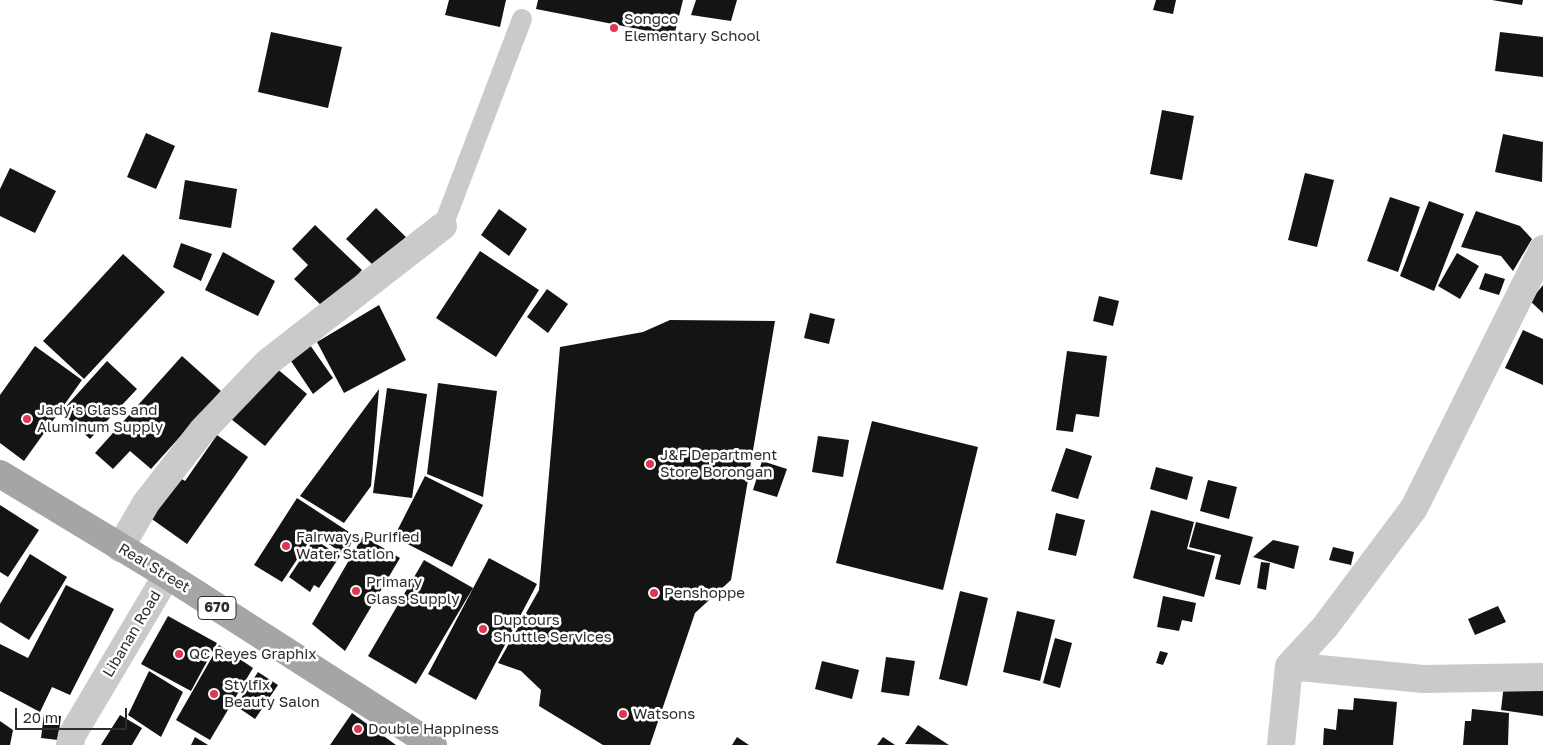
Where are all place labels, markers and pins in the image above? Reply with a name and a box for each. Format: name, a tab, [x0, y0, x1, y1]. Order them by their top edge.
place label: Songco Elementary School	[624, 10, 760, 45]
marker: Songco Elementary School	[608, 22, 620, 34]
place label: Jady's Glass and Aluminum Supply	[37, 401, 163, 436]
marker: Jady's Glass and Aluminum Supply	[21, 413, 33, 425]
place label: J&F Department Store Borongan	[660, 446, 777, 481]
marker: J&F Department Store Borongan	[644, 458, 656, 470]
place label: Fairways Purified Water Station	[296, 528, 420, 563]
marker: Fairways Purified Water Station	[280, 540, 292, 552]
place label: Primary Glass Supply	[366, 573, 460, 608]
place label: Penshoppe	[664, 584, 745, 602]
marker: Primary Glass Supply	[350, 585, 362, 597]
marker: Penshoppe	[648, 587, 660, 599]
place label: Duptours Shuttle Services	[493, 611, 612, 646]
marker: Duptours Shuttle Services	[477, 623, 489, 635]
place label: QC Reyes Graphix	[189, 645, 316, 663]
marker: QC Reyes Graphix	[173, 648, 185, 660]
place label: Stylfix Beauty Salon	[224, 676, 320, 711]
marker: Stylfix Beauty Salon	[208, 688, 220, 700]
place label: Watsons	[633, 705, 695, 723]
marker: Watsons	[617, 708, 629, 720]
place label: Double Happiness	[368, 720, 499, 738]
marker: Double Happiness	[352, 723, 364, 735]

